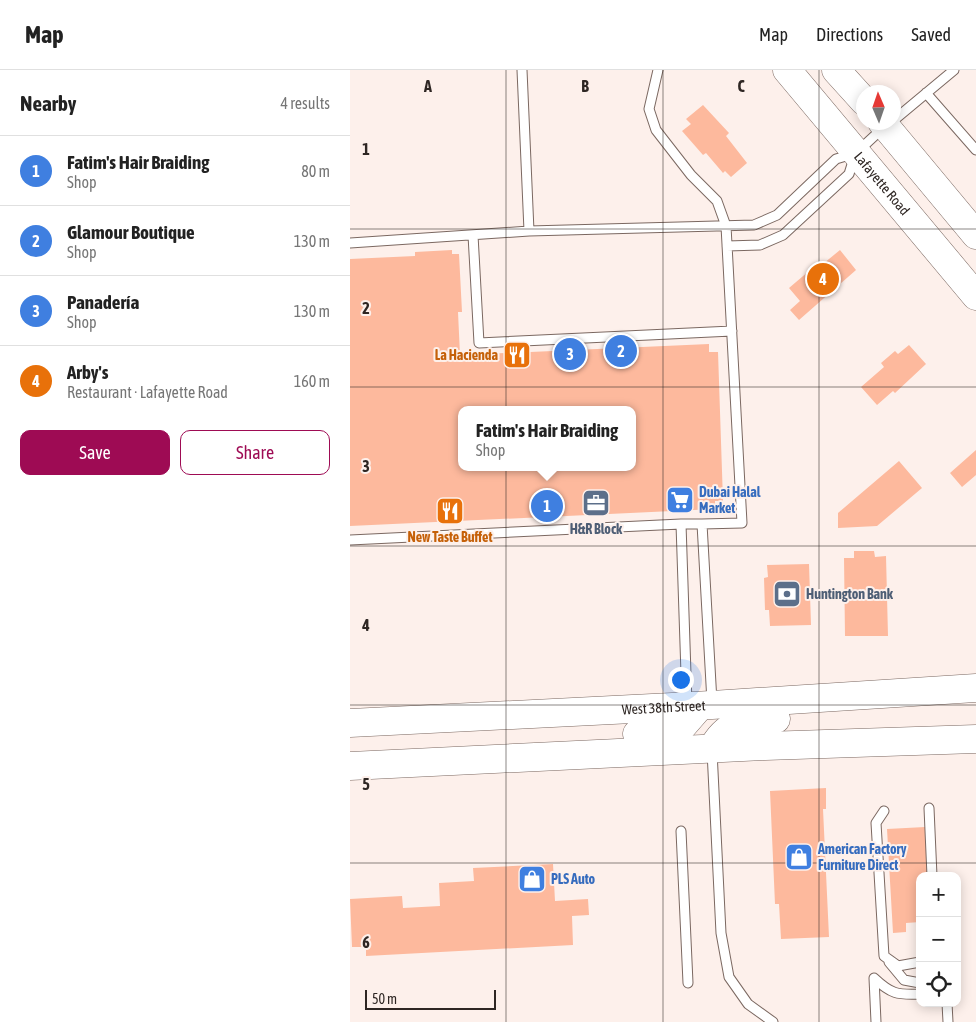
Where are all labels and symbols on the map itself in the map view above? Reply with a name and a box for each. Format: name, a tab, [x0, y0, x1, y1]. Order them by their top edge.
text: A	[423, 77, 432, 95]
text: B	[581, 77, 589, 95]
text: C	[737, 77, 745, 95]
north arrow	[856, 85, 901, 130]
text: 1	[362, 140, 370, 158]
street label: Lafayette Road	[851, 149, 913, 218]
pin: 4	[807, 260, 839, 298]
text: 2	[362, 299, 370, 317]
pin: 2	[605, 332, 637, 370]
pin: 3	[554, 335, 586, 373]
restaurant icon: La Hacienda	[502, 340, 532, 370]
place label: La Hacienda	[435, 347, 498, 363]
text: 3	[362, 457, 370, 475]
place label: Dubai Halal Market	[699, 484, 761, 516]
supermarket icon: Dubai Halal Market	[665, 485, 695, 515]
pin: 1	[531, 487, 563, 525]
office icon: H&R Block	[581, 488, 611, 518]
restaurant icon: New Taste Buffet	[435, 496, 465, 526]
place label: H&R Block	[570, 521, 623, 537]
place label: New Taste Buffet	[408, 529, 492, 545]
bank icon: Huntington Bank	[772, 579, 802, 609]
place label: Huntington Bank	[806, 586, 894, 602]
text: 4	[361, 616, 370, 634]
your location	[668, 667, 694, 693]
street label: West 38th Street	[621, 697, 706, 717]
text: 5	[362, 775, 370, 793]
place label: American Factory Furniture Direct	[817, 841, 907, 873]
shop icon: American Factory Furniture Direct	[784, 842, 814, 872]
shop icon: PLS Auto	[517, 864, 547, 894]
place label: PLS Auto	[551, 871, 596, 887]
text: 6	[362, 933, 370, 951]
scale bar	[365, 987, 496, 1010]

